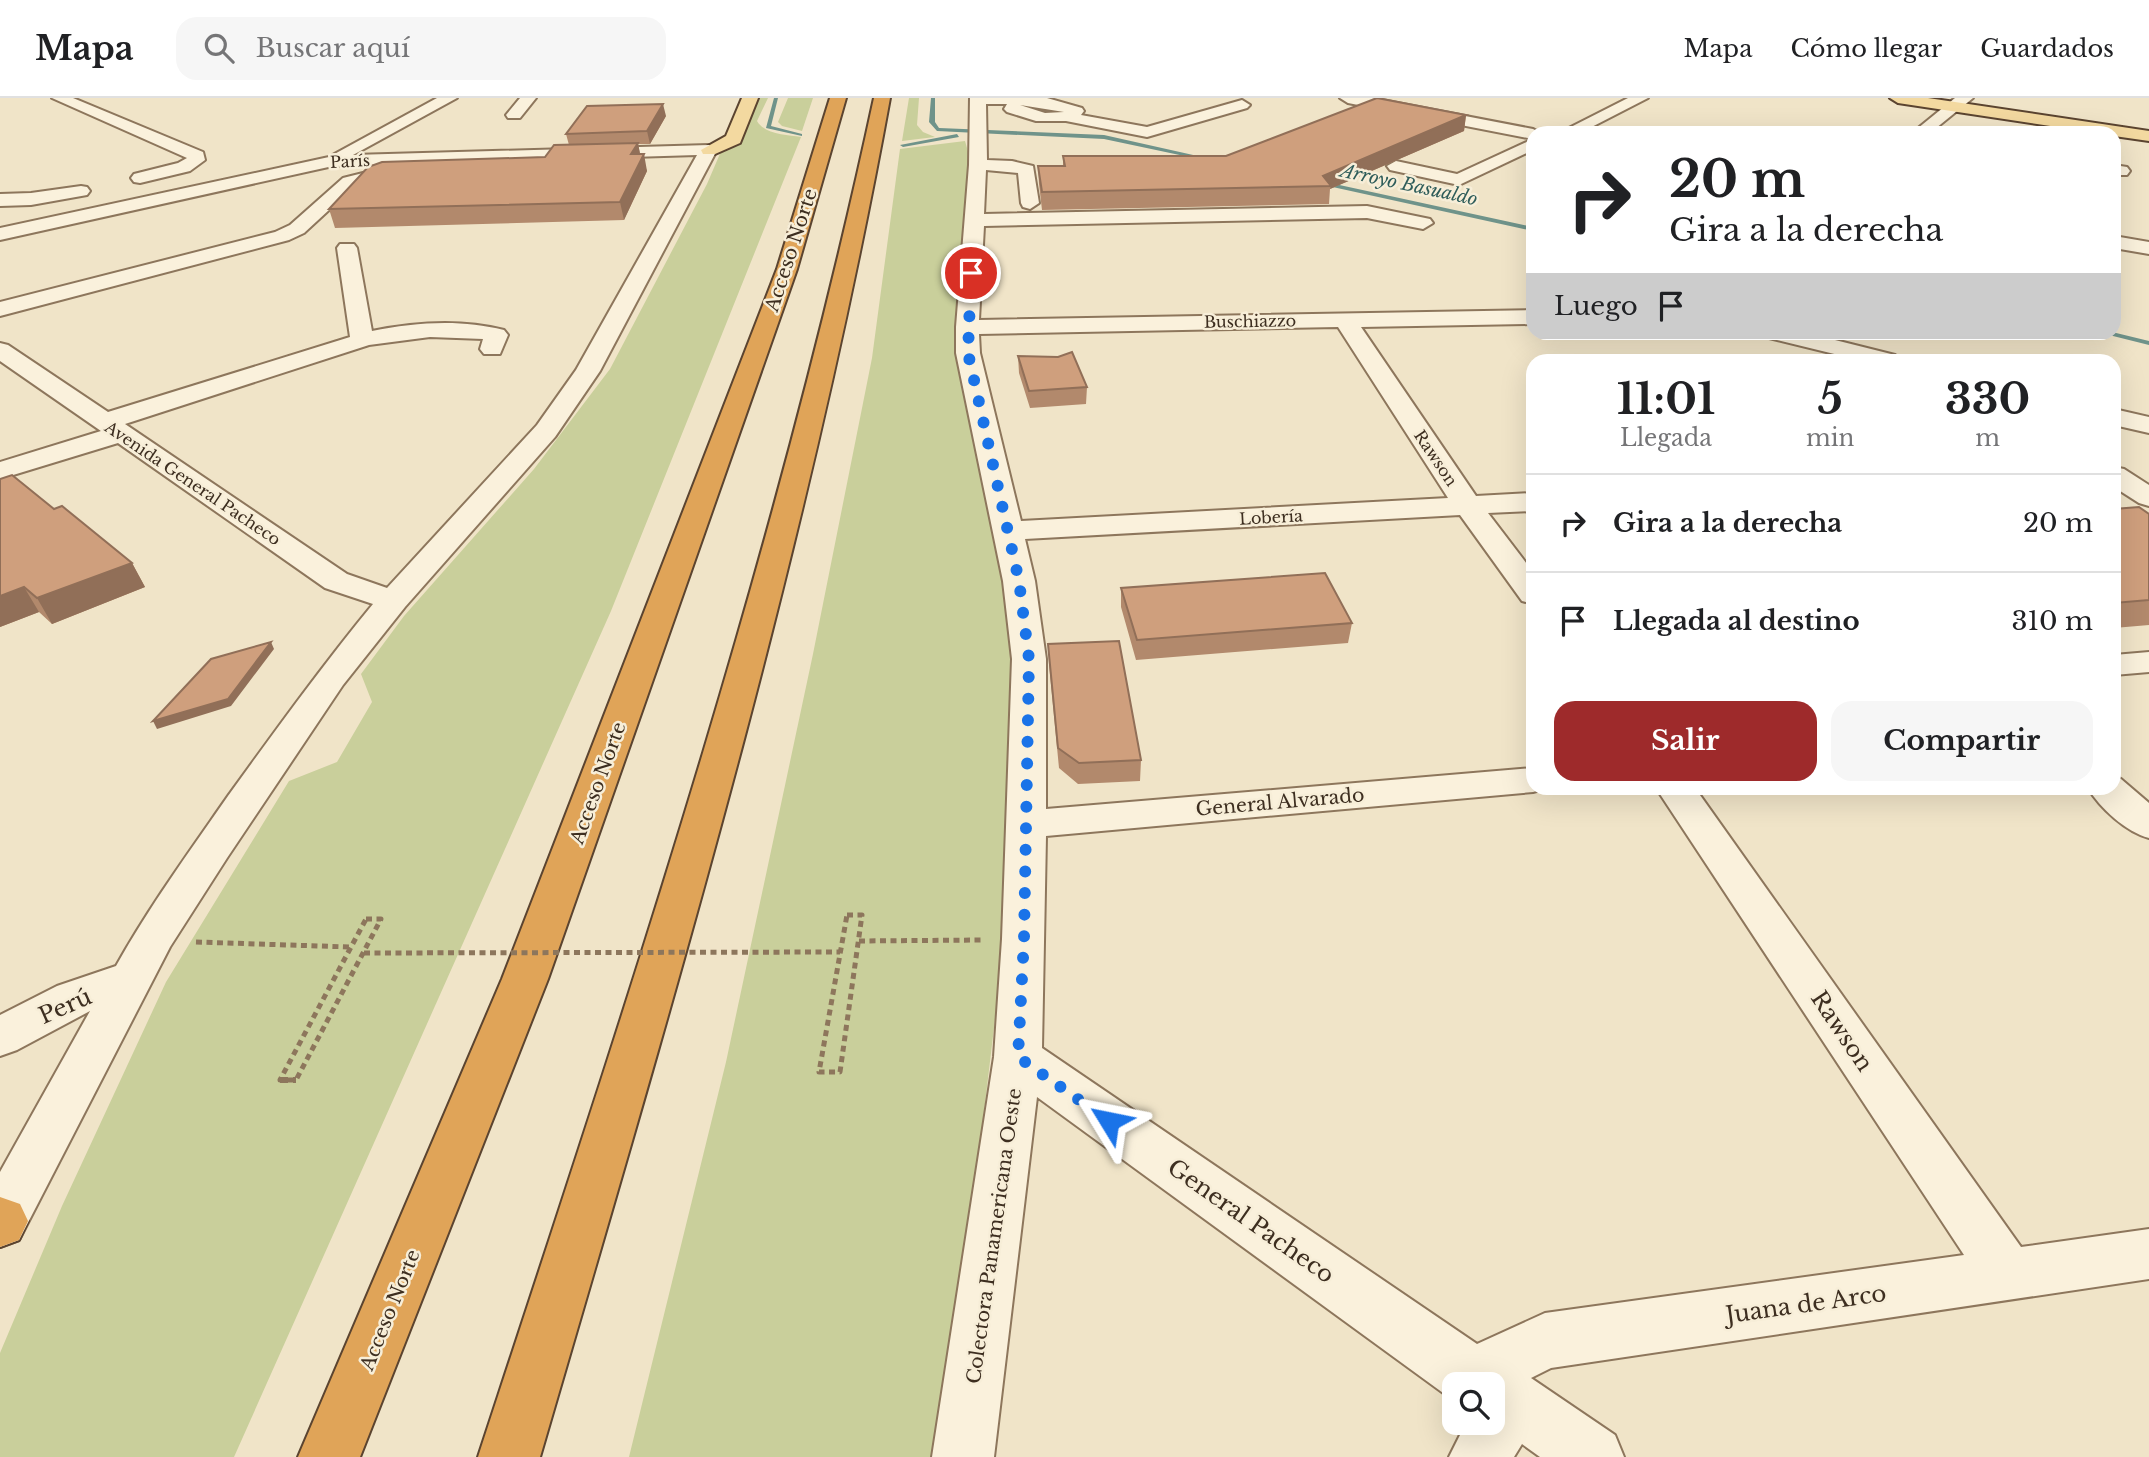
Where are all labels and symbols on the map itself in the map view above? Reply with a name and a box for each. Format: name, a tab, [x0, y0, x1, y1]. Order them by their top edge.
street label: París	[329, 150, 371, 172]
water label: Arroyo Basualdo	[1337, 159, 1479, 210]
street label: Acceso Norte	[760, 185, 822, 315]
pin	[941, 243, 1001, 303]
street label: Buschiazzo	[1204, 310, 1296, 332]
street label: Avenida General Pacheco	[101, 416, 285, 549]
street label: Rawson	[1410, 426, 1462, 490]
street label: Lobería	[1239, 505, 1303, 529]
street label: Acceso Norte	[565, 719, 631, 848]
street label: General Alvarado	[1195, 783, 1365, 821]
street label: Perú	[34, 982, 96, 1030]
street label: Rawson	[1805, 985, 1879, 1077]
position arrow	[1072, 1084, 1146, 1158]
street label: Colectora Panamericana Oeste	[962, 1087, 1026, 1385]
street label: General Pacheco	[1162, 1153, 1340, 1289]
street label: Acceso Norte	[355, 1246, 425, 1375]
street label: Juana de Arco	[1721, 1279, 1888, 1330]

